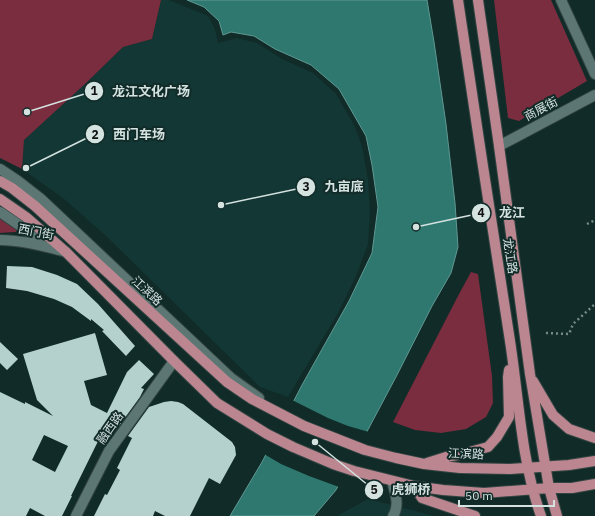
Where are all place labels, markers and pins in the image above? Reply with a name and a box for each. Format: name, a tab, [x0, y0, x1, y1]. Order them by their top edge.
callout: 龙江文化广场	[84, 79, 198, 104]
callout: 西门车场	[85, 122, 173, 147]
callout: 九亩底	[296, 174, 371, 199]
callout: 龙江	[471, 200, 533, 225]
callout: 虎狮桥	[364, 477, 439, 502]

